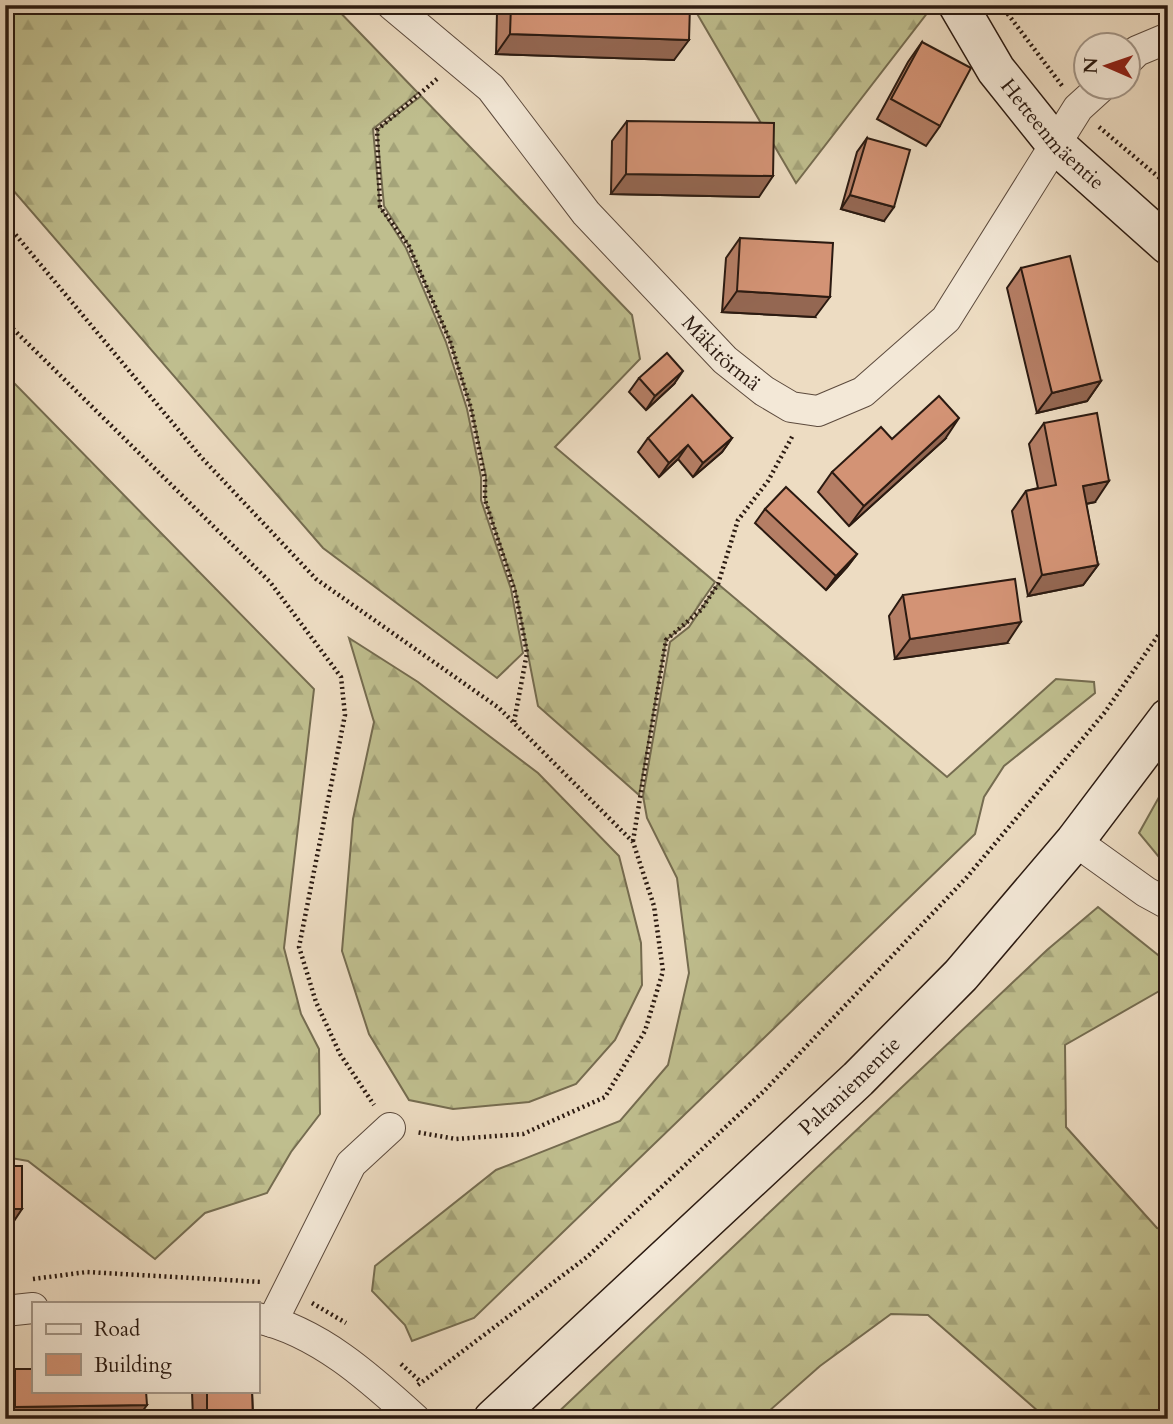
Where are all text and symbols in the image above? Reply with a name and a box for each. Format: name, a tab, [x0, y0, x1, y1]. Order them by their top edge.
north arrow	[1072, 32, 1142, 102]
text: N	[1078, 56, 1104, 74]
street label: Hetteenmäentie	[994, 72, 1111, 196]
street label: Mäkitörmä	[675, 309, 767, 397]
street label: Paltaniementie	[792, 1030, 907, 1142]
legend	[32, 1302, 259, 1392]
text: Road	[94, 1315, 140, 1344]
text: Building	[94, 1351, 172, 1380]

